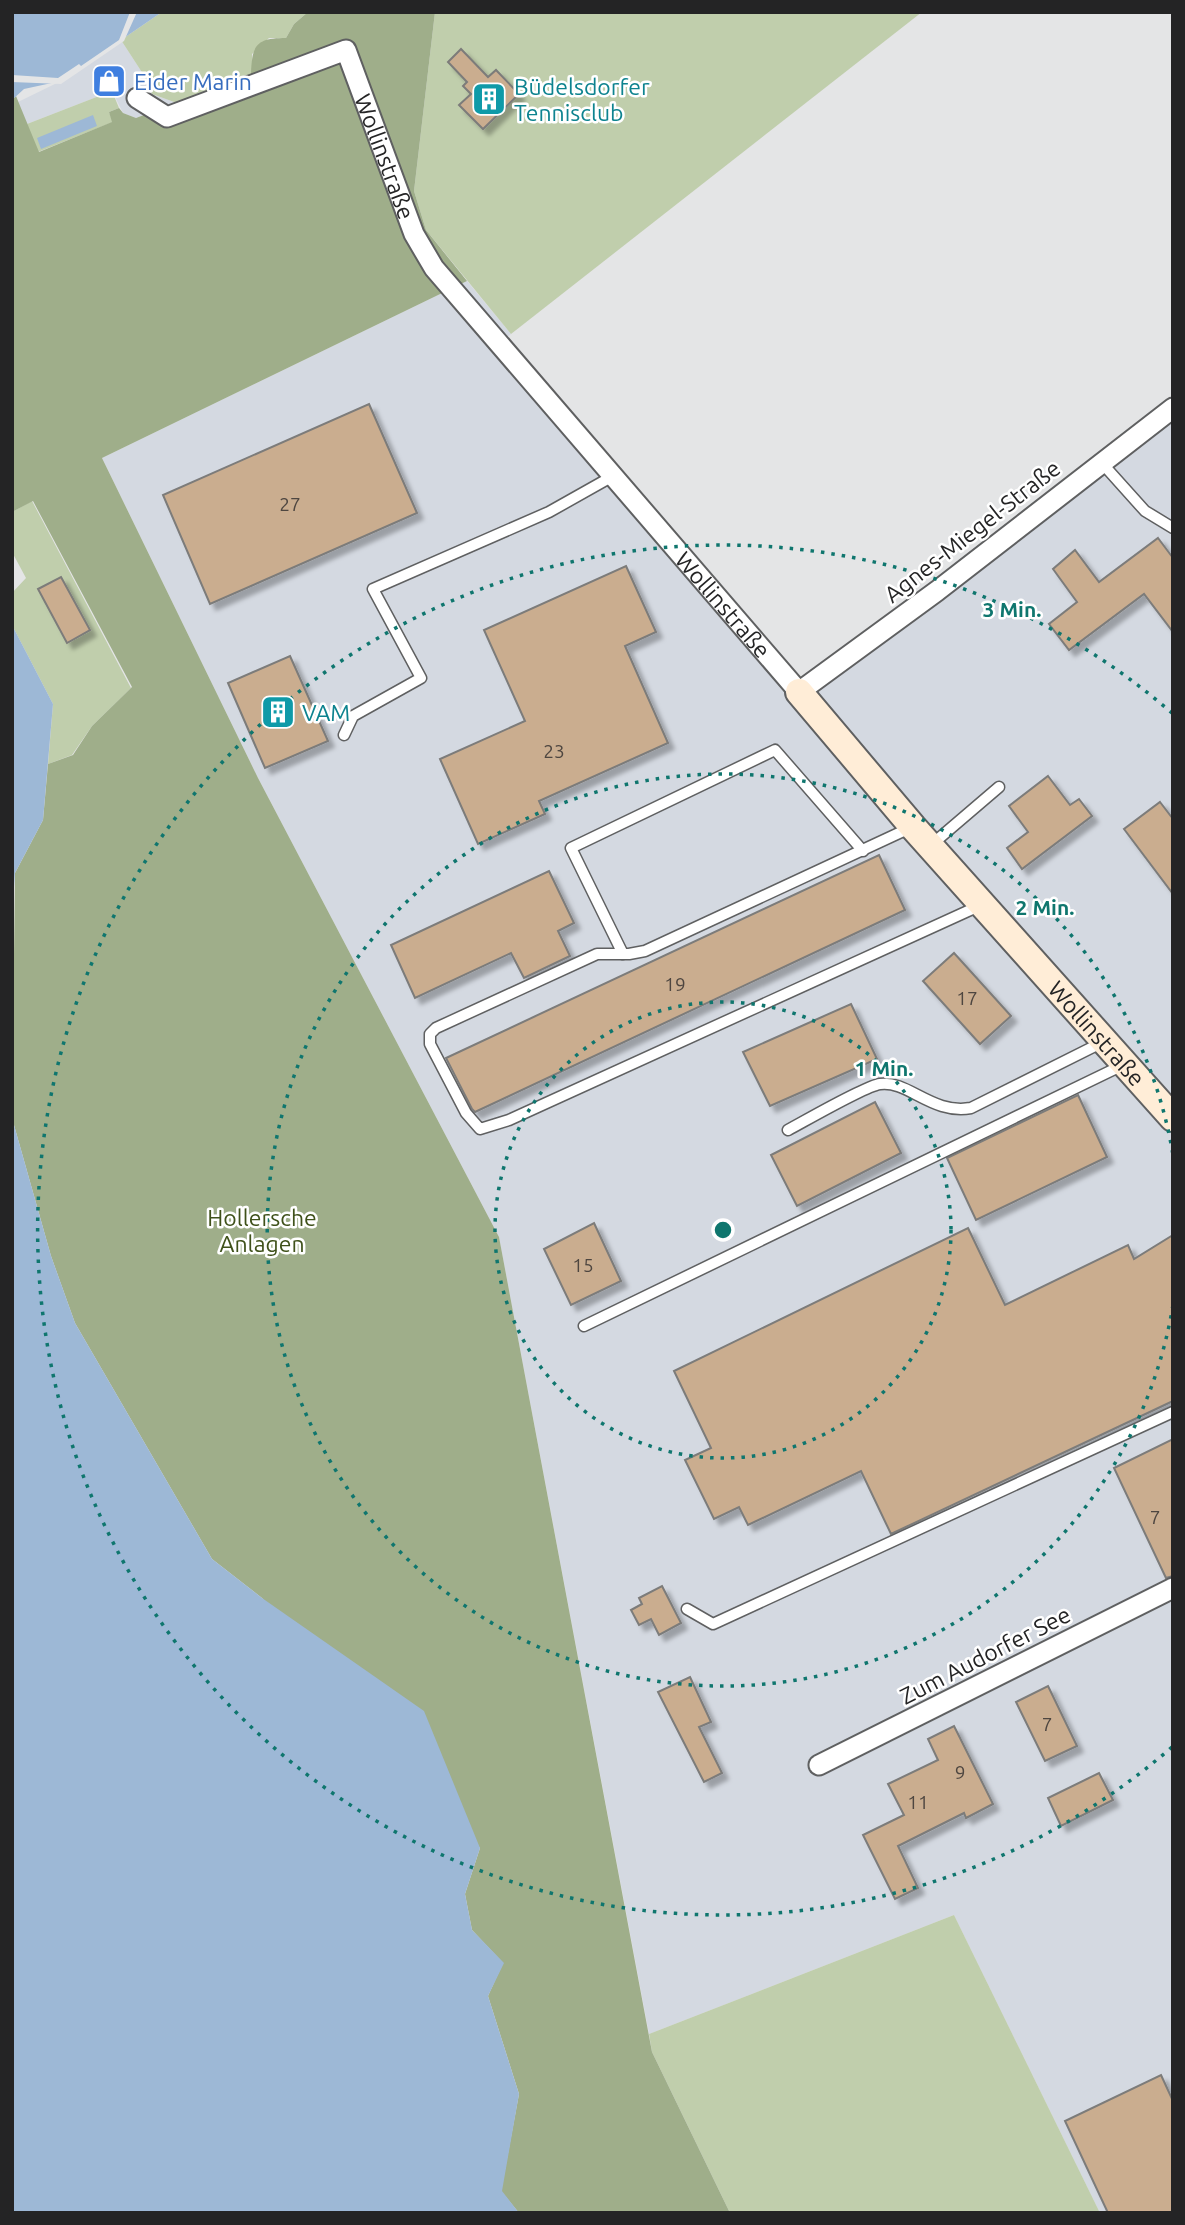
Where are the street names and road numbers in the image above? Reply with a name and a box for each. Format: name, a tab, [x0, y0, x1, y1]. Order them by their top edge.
street label: Wollinstraße	[351, 90, 420, 222]
street label: Agnes-Miegel-Straße	[879, 455, 1065, 607]
street label: Wollinstraße	[671, 546, 776, 662]
street label: Wollinstraße	[1044, 976, 1150, 1090]
street label: Zum Audorfer See	[896, 1601, 1074, 1709]

